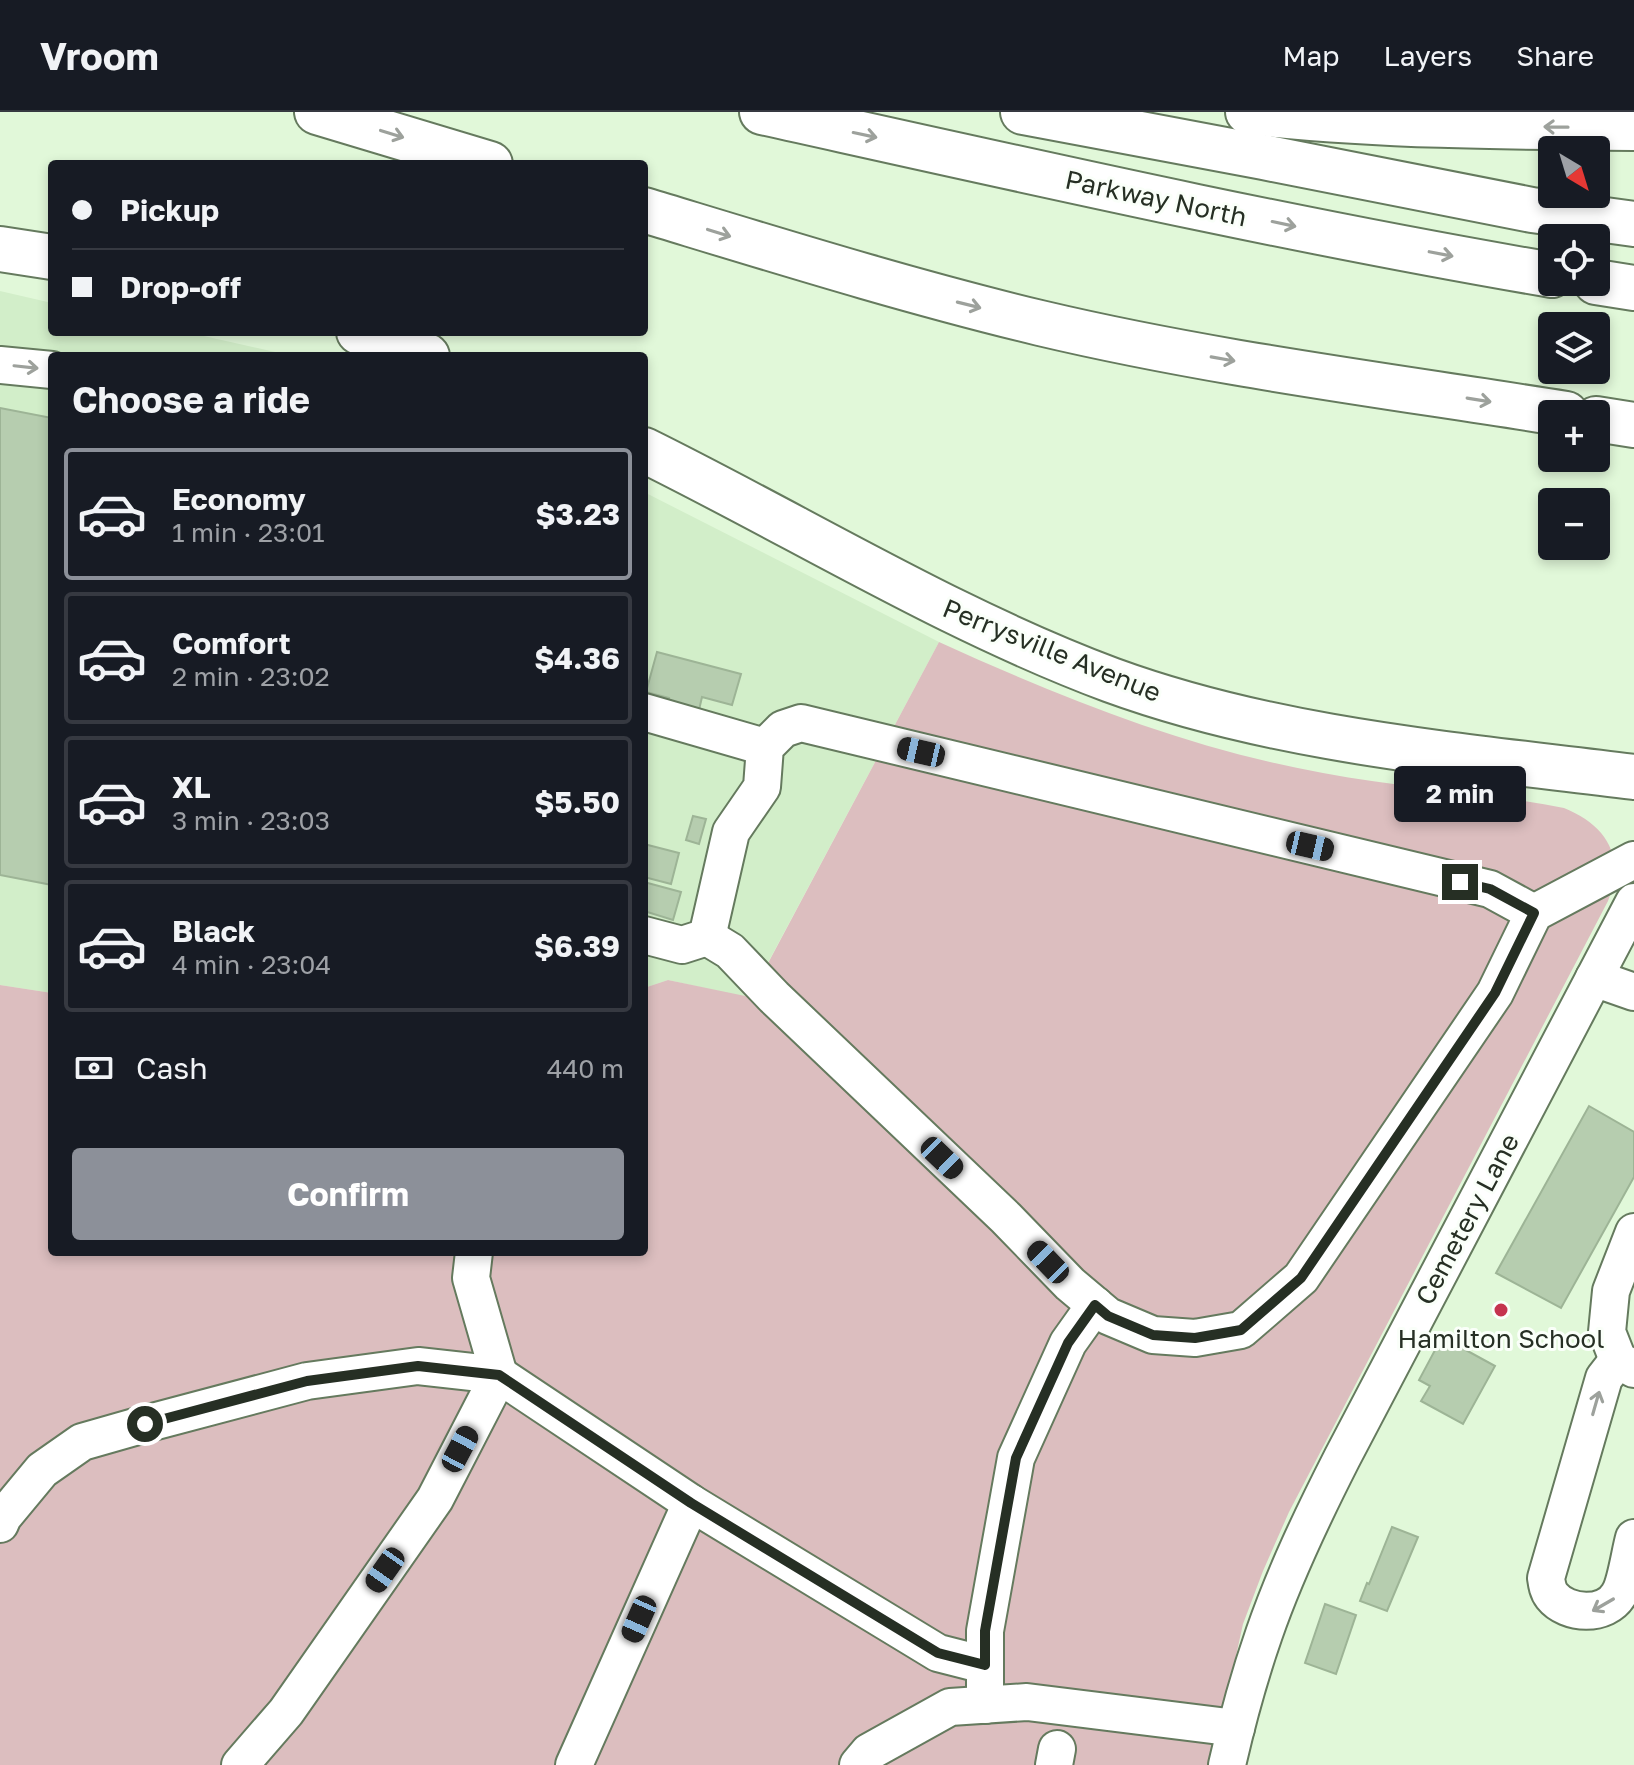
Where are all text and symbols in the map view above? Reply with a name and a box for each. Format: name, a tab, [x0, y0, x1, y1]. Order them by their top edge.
text: Vroom	[40, 33, 159, 78]
text: Map	[1282, 39, 1340, 72]
text: Layers	[1384, 39, 1472, 72]
text: Share	[1516, 39, 1594, 72]
one-way arrow	[1543, 120, 1570, 135]
one-way arrow	[379, 128, 404, 143]
one-way arrow	[852, 128, 878, 143]
north arrow	[1538, 136, 1610, 208]
map controls	[1538, 136, 1610, 560]
street label: Parkway North	[1062, 164, 1250, 232]
text: Pickup	[120, 192, 219, 228]
one-way arrow	[1271, 218, 1296, 233]
button: locate	[1538, 224, 1610, 296]
one-way arrow	[705, 226, 731, 241]
one-way arrow	[1428, 248, 1454, 263]
text: Drop-off	[120, 269, 241, 305]
one-way arrow	[955, 298, 981, 313]
button: layers	[1538, 312, 1610, 384]
one-way arrow	[1209, 353, 1235, 368]
one-way arrow	[12, 360, 39, 375]
text: Choose a ride	[72, 378, 310, 421]
one-way arrow	[1466, 393, 1492, 408]
button: +	[1538, 400, 1610, 472]
icon: car	[76, 478, 148, 550]
text: Economy	[172, 481, 306, 517]
button: −	[1538, 488, 1610, 560]
text: $3.23	[535, 496, 620, 532]
text: 1 min · 23:01	[172, 517, 325, 548]
street label: Perrysville Avenue	[938, 592, 1166, 708]
icon: car	[76, 622, 148, 694]
text: Comfort	[172, 625, 291, 661]
text: $4.36	[534, 640, 620, 676]
text: 2 min · 23:02	[172, 661, 330, 692]
car	[895, 735, 947, 769]
icon: car	[76, 766, 148, 838]
callout: 2 min	[1394, 766, 1526, 822]
text: XL	[172, 769, 211, 805]
text: 2 min	[1426, 778, 1494, 809]
text: $5.50	[534, 784, 620, 820]
text: 3 min · 23:03	[172, 805, 330, 836]
car	[1284, 829, 1336, 863]
route end	[1442, 864, 1478, 900]
icon: car	[76, 910, 148, 982]
text: Black	[172, 913, 255, 949]
text: $6.39	[534, 928, 620, 964]
text: 4 min · 23:04	[172, 949, 331, 980]
icon: cash	[72, 1046, 116, 1090]
text: Cash	[136, 1050, 208, 1086]
text: 440 m	[547, 1053, 624, 1084]
street label: Cemetery Lane	[1409, 1128, 1525, 1310]
car	[916, 1133, 968, 1183]
button: Confirm	[72, 1148, 624, 1240]
car	[1023, 1236, 1073, 1288]
marker: Hamilton School	[1492, 1301, 1510, 1319]
place label: Hamilton School	[1397, 1323, 1605, 1354]
one-way arrow	[1590, 1390, 1605, 1416]
route start	[127, 1406, 163, 1442]
car	[438, 1422, 482, 1476]
car	[361, 1543, 409, 1597]
car	[618, 1592, 660, 1646]
one-way arrow	[1593, 1597, 1615, 1613]

